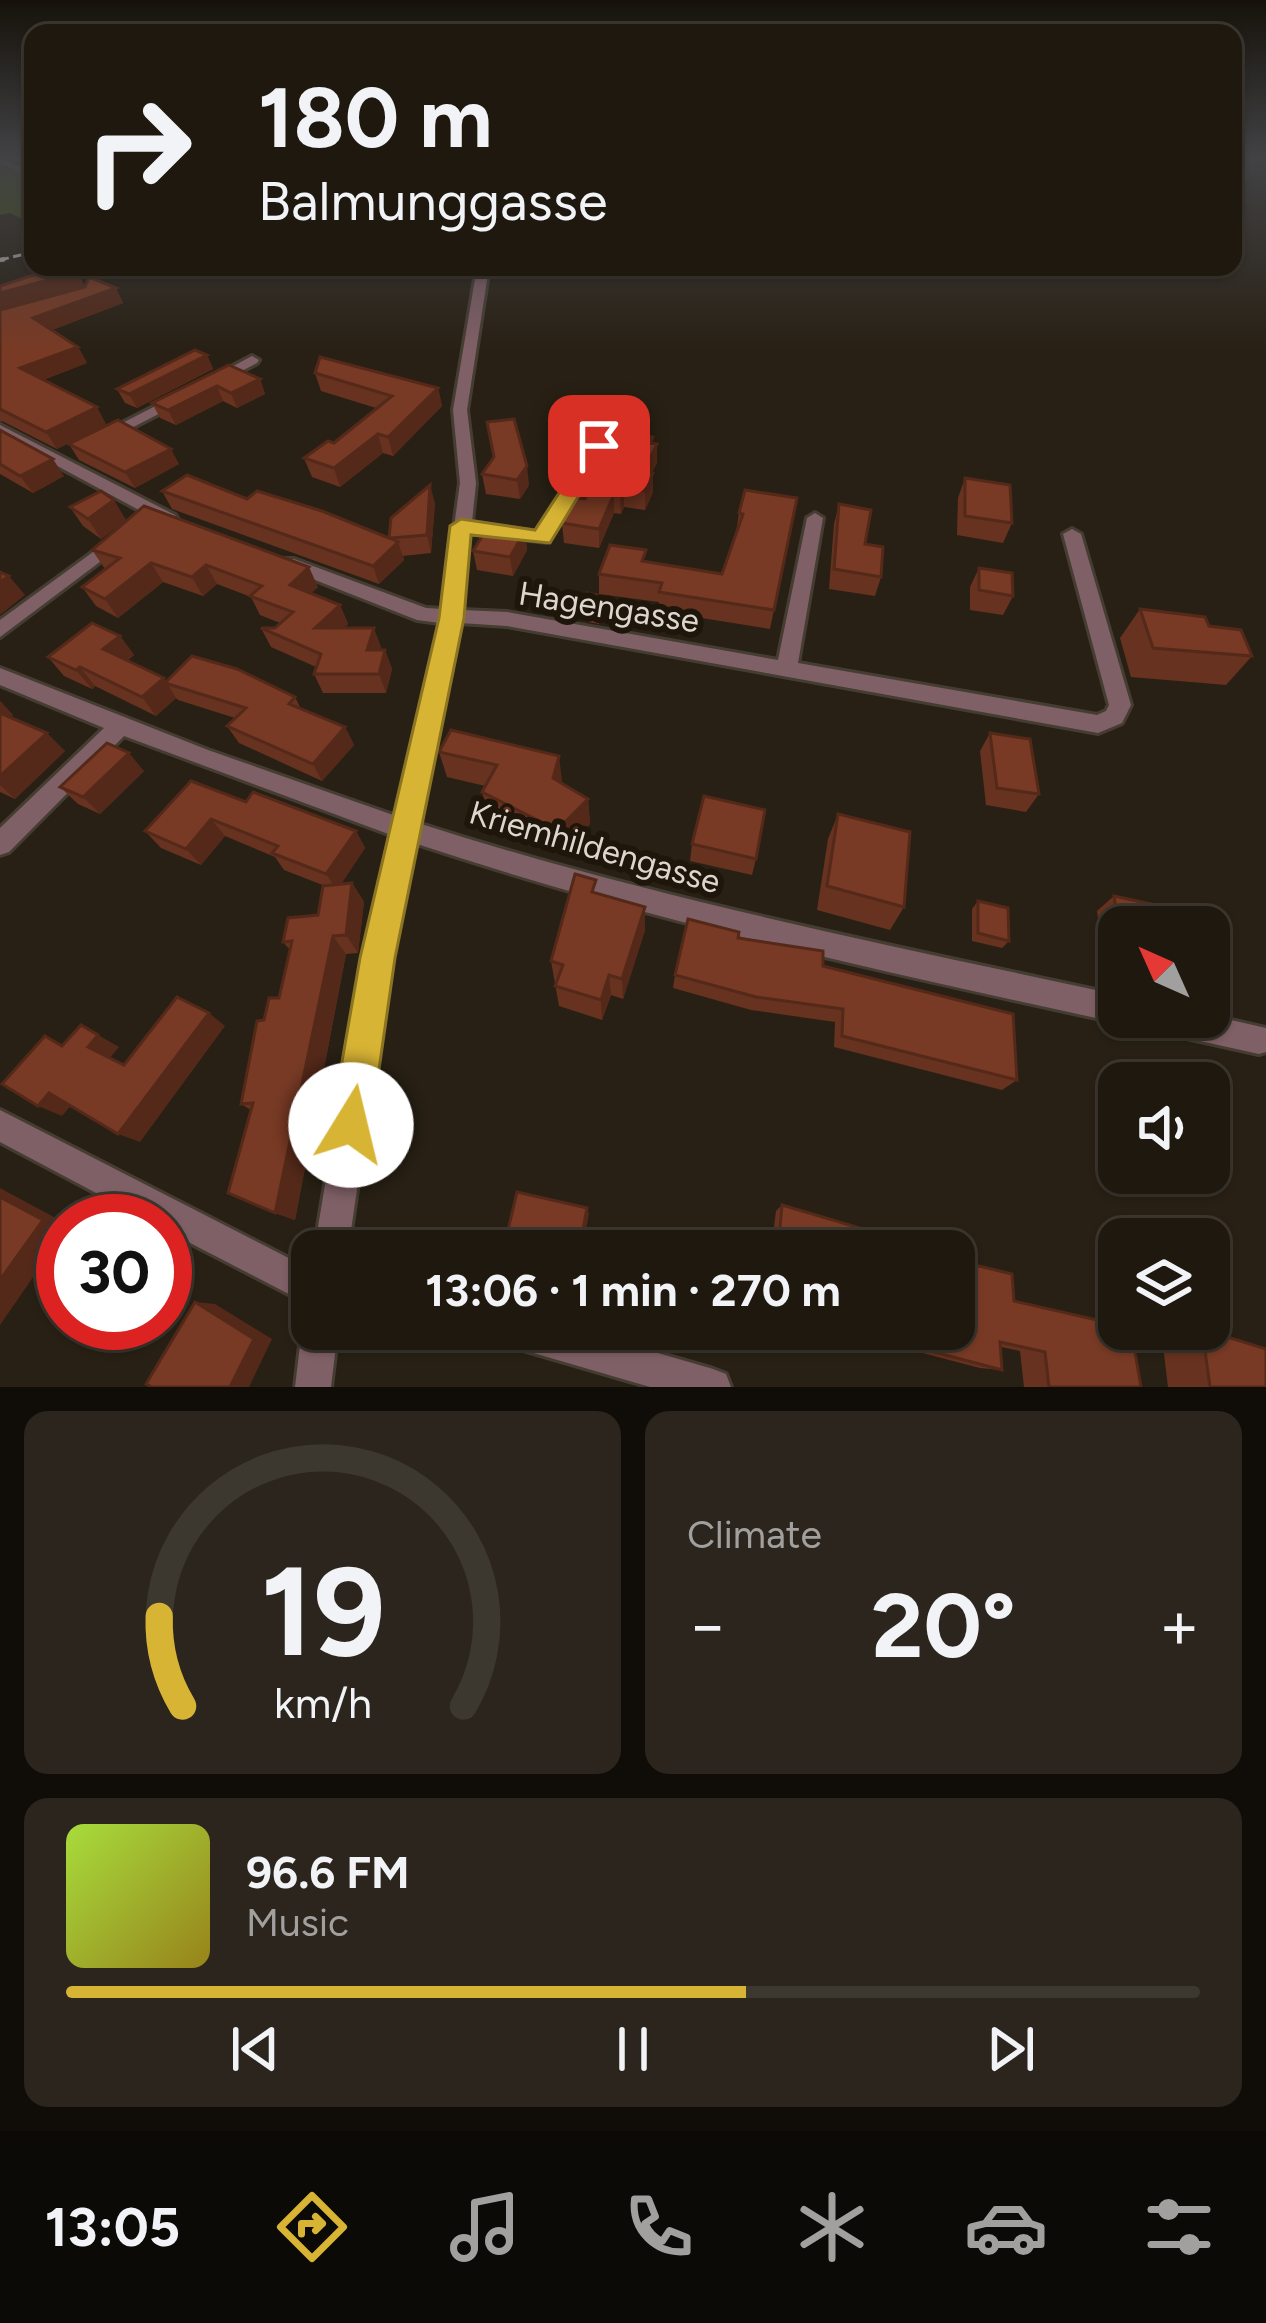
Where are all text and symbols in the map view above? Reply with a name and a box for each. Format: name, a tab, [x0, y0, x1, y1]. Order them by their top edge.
text: 180 m	[258, 67, 493, 168]
icon: right	[60, 72, 216, 228]
text: Balmunggasse	[258, 169, 607, 234]
pin	[548, 395, 650, 497]
icon: arrive	[566, 413, 632, 479]
street label: Hagengasse	[516, 573, 702, 641]
street label: Kriemhildengasse	[465, 793, 725, 901]
north arrow	[1098, 906, 1230, 1038]
map controls	[1098, 906, 1230, 1350]
position arrow	[288, 1062, 414, 1188]
button: sound	[1098, 1062, 1230, 1194]
speed limit sign: 30	[36, 1194, 192, 1350]
button: layers	[1098, 1218, 1230, 1350]
text: 13:06 · 1 min · 270 m	[425, 1263, 841, 1317]
text: Climate	[687, 1511, 822, 1558]
text: 19	[260, 1536, 385, 1686]
text: 20°	[871, 1571, 1016, 1680]
text: −	[687, 1585, 728, 1665]
text: +	[1159, 1585, 1200, 1665]
text: km/h	[274, 1676, 371, 1728]
text: 96.6 FM	[246, 1845, 410, 1899]
text: Music	[246, 1899, 349, 1946]
icon: previous	[222, 2016, 288, 2082]
icon: pause	[600, 2016, 666, 2082]
icon: next	[978, 2016, 1044, 2082]
icon: directions	[270, 2185, 354, 2269]
icon: music	[443, 2185, 527, 2269]
icon: phone	[617, 2185, 701, 2269]
icon: climate	[790, 2185, 874, 2269]
icon: car	[964, 2185, 1048, 2269]
icon: filters	[1137, 2185, 1221, 2269]
text: 13:05	[45, 2195, 180, 2260]

